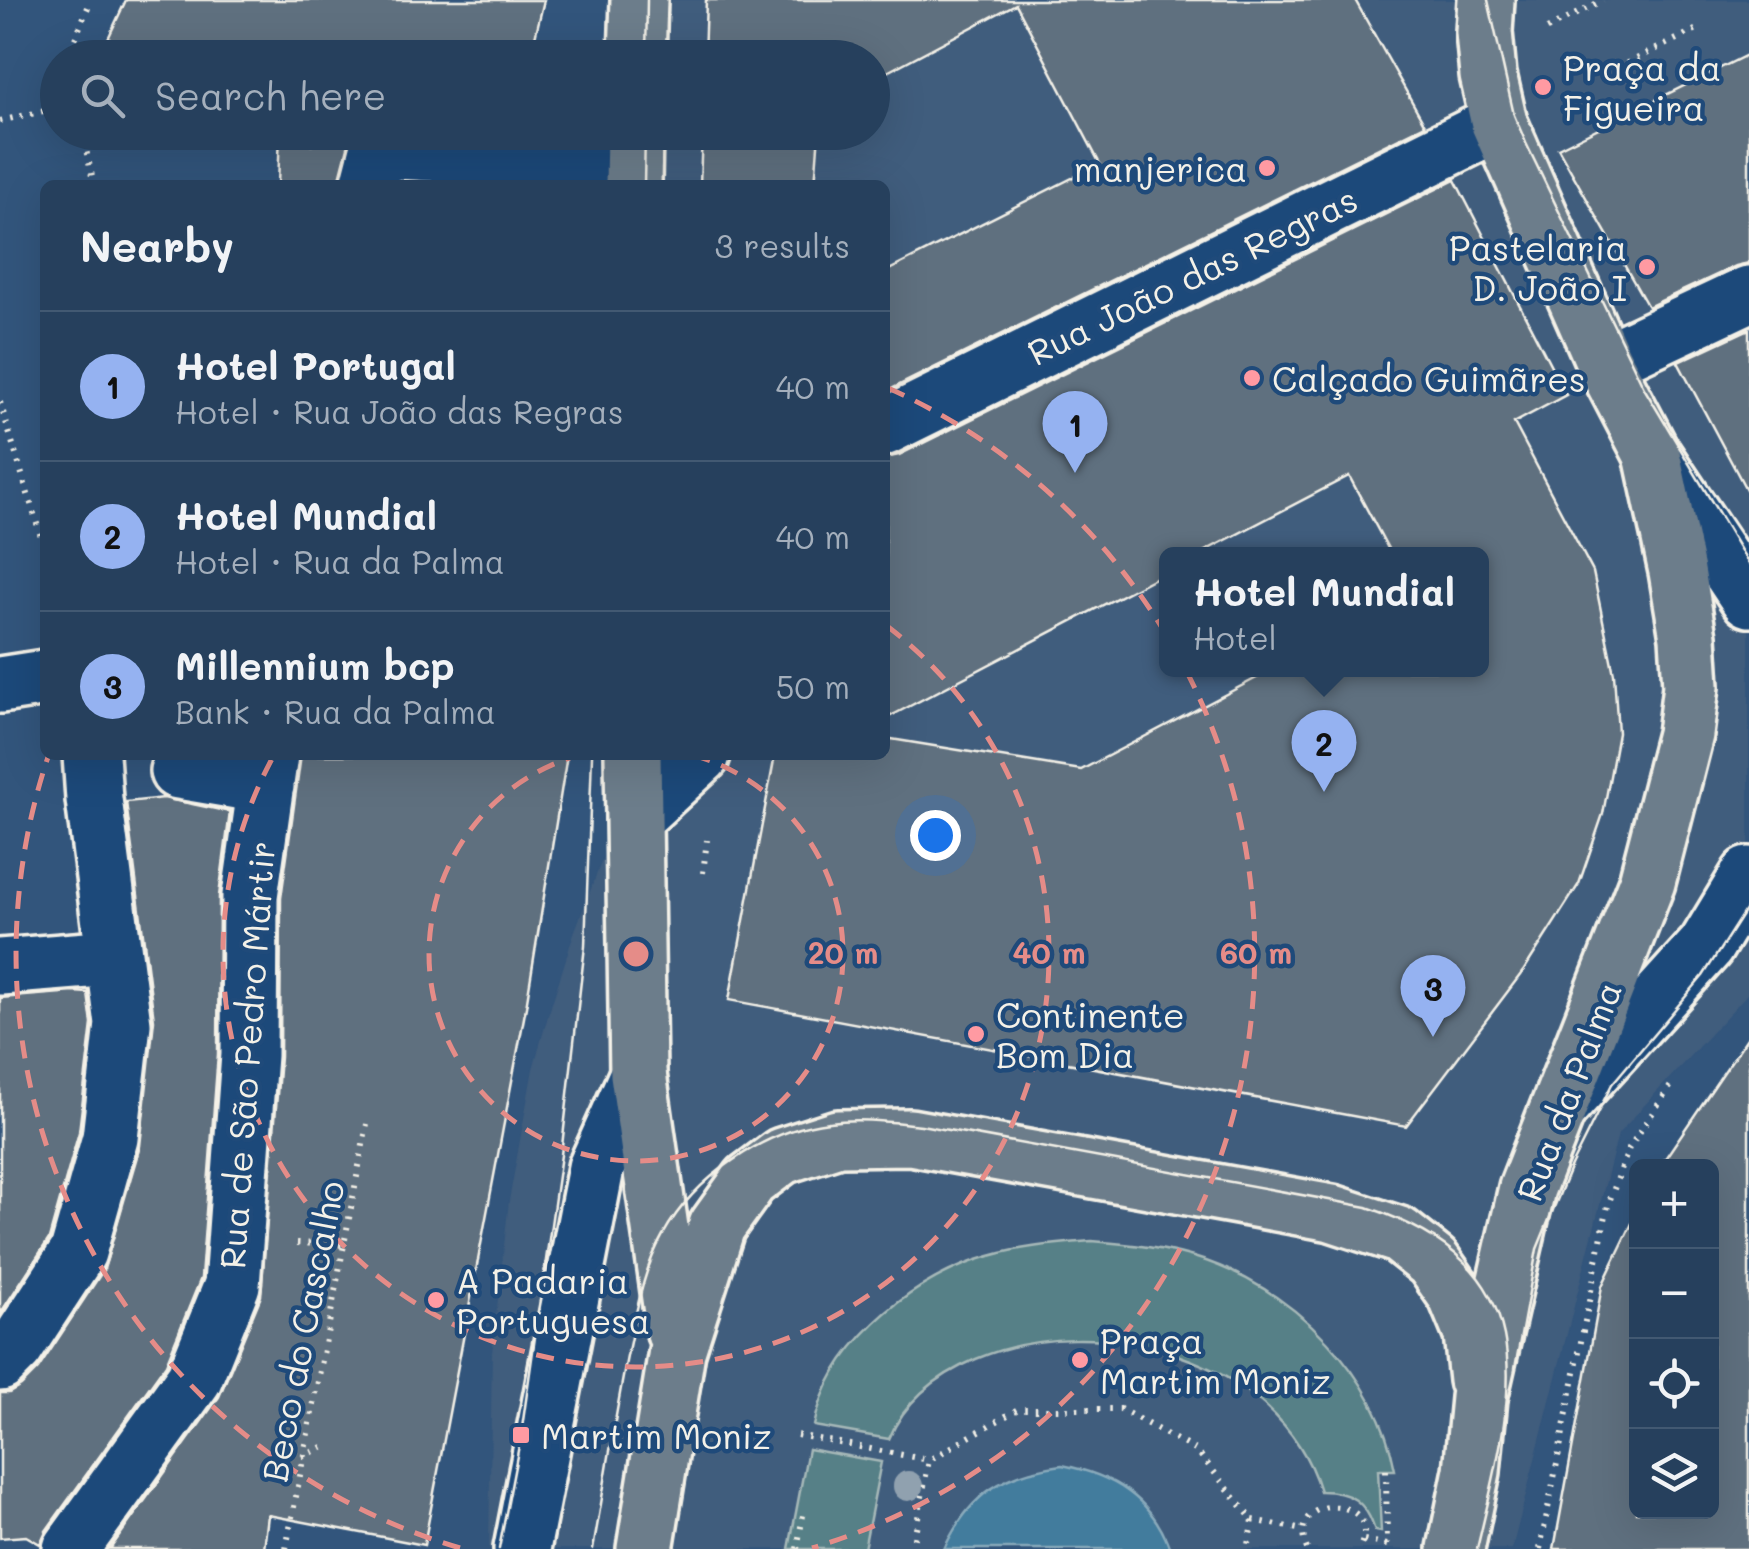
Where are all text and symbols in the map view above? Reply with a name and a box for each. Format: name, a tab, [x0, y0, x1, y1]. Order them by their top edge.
search box	[40, 40, 890, 150]
place label: Praça da Figueira	[1563, 44, 1721, 130]
icon: search	[75, 68, 130, 123]
text: Search here	[155, 70, 386, 120]
marker: Praça da Figueira	[1532, 76, 1554, 98]
place label: manjerica	[1074, 145, 1247, 191]
marker: manjerica	[1256, 157, 1278, 179]
street label: Rua João das Regras	[1020, 175, 1364, 375]
text: Nearby	[80, 218, 234, 273]
text: 3 results	[714, 224, 850, 266]
place label: Pastelaria D. João I	[1449, 224, 1627, 310]
marker: Pastelaria D. João I	[1636, 256, 1658, 278]
text: Hotel Portugal	[175, 340, 456, 390]
place label: Calçado Guimãres	[1272, 355, 1586, 401]
text: 1	[105, 365, 120, 407]
text: 40 m	[776, 365, 850, 407]
marker: Calçado Guimãres	[1241, 367, 1263, 389]
text: Hotel · Rua João das Regras	[175, 390, 623, 432]
pin: 1	[1042, 390, 1108, 473]
text: Hotel Mundial	[175, 490, 437, 540]
text: 2	[104, 515, 121, 557]
text: 40 m	[776, 515, 850, 557]
text: Hotel · Rua da Palma	[175, 540, 505, 582]
popup	[1159, 547, 1489, 677]
text: Hotel Mundial	[1193, 566, 1455, 616]
text: Hotel	[1193, 616, 1277, 658]
text: Millennium bcp	[175, 640, 455, 690]
text: 3	[103, 665, 122, 707]
text: 50 m	[776, 665, 850, 707]
text: Bank · Rua da Palma	[175, 690, 496, 732]
pin: 2	[1292, 710, 1356, 792]
your location	[910, 810, 961, 861]
street label: Rua de São Pedro Mártir	[208, 840, 284, 1270]
text: 20 m	[808, 932, 878, 972]
text: 40 m	[1013, 932, 1085, 972]
text: 60 m	[1220, 932, 1292, 972]
centre of rings	[618, 936, 654, 972]
pin: 3	[1400, 954, 1466, 1037]
street label: Rua da Palma	[1505, 975, 1631, 1207]
place label: Continente Bom Dia	[996, 991, 1185, 1077]
marker: Continente Bom Dia	[965, 1023, 987, 1045]
map controls	[1629, 1159, 1719, 1519]
button: +	[1629, 1159, 1719, 1249]
street label: Beco do Cascalho	[250, 1177, 354, 1485]
button: −	[1629, 1249, 1719, 1339]
place label: A Padaria Portuguesa	[456, 1257, 650, 1343]
marker: A Padaria Portuguesa	[425, 1289, 447, 1311]
place label: Praça Martim Moniz	[1100, 1317, 1331, 1403]
button: locate	[1629, 1339, 1719, 1429]
marker: Praça Martim Moniz	[1069, 1349, 1091, 1371]
place label: Martim Moniz	[541, 1412, 772, 1458]
marker: Martim Moniz	[510, 1424, 532, 1446]
button: layers	[1629, 1429, 1719, 1519]

